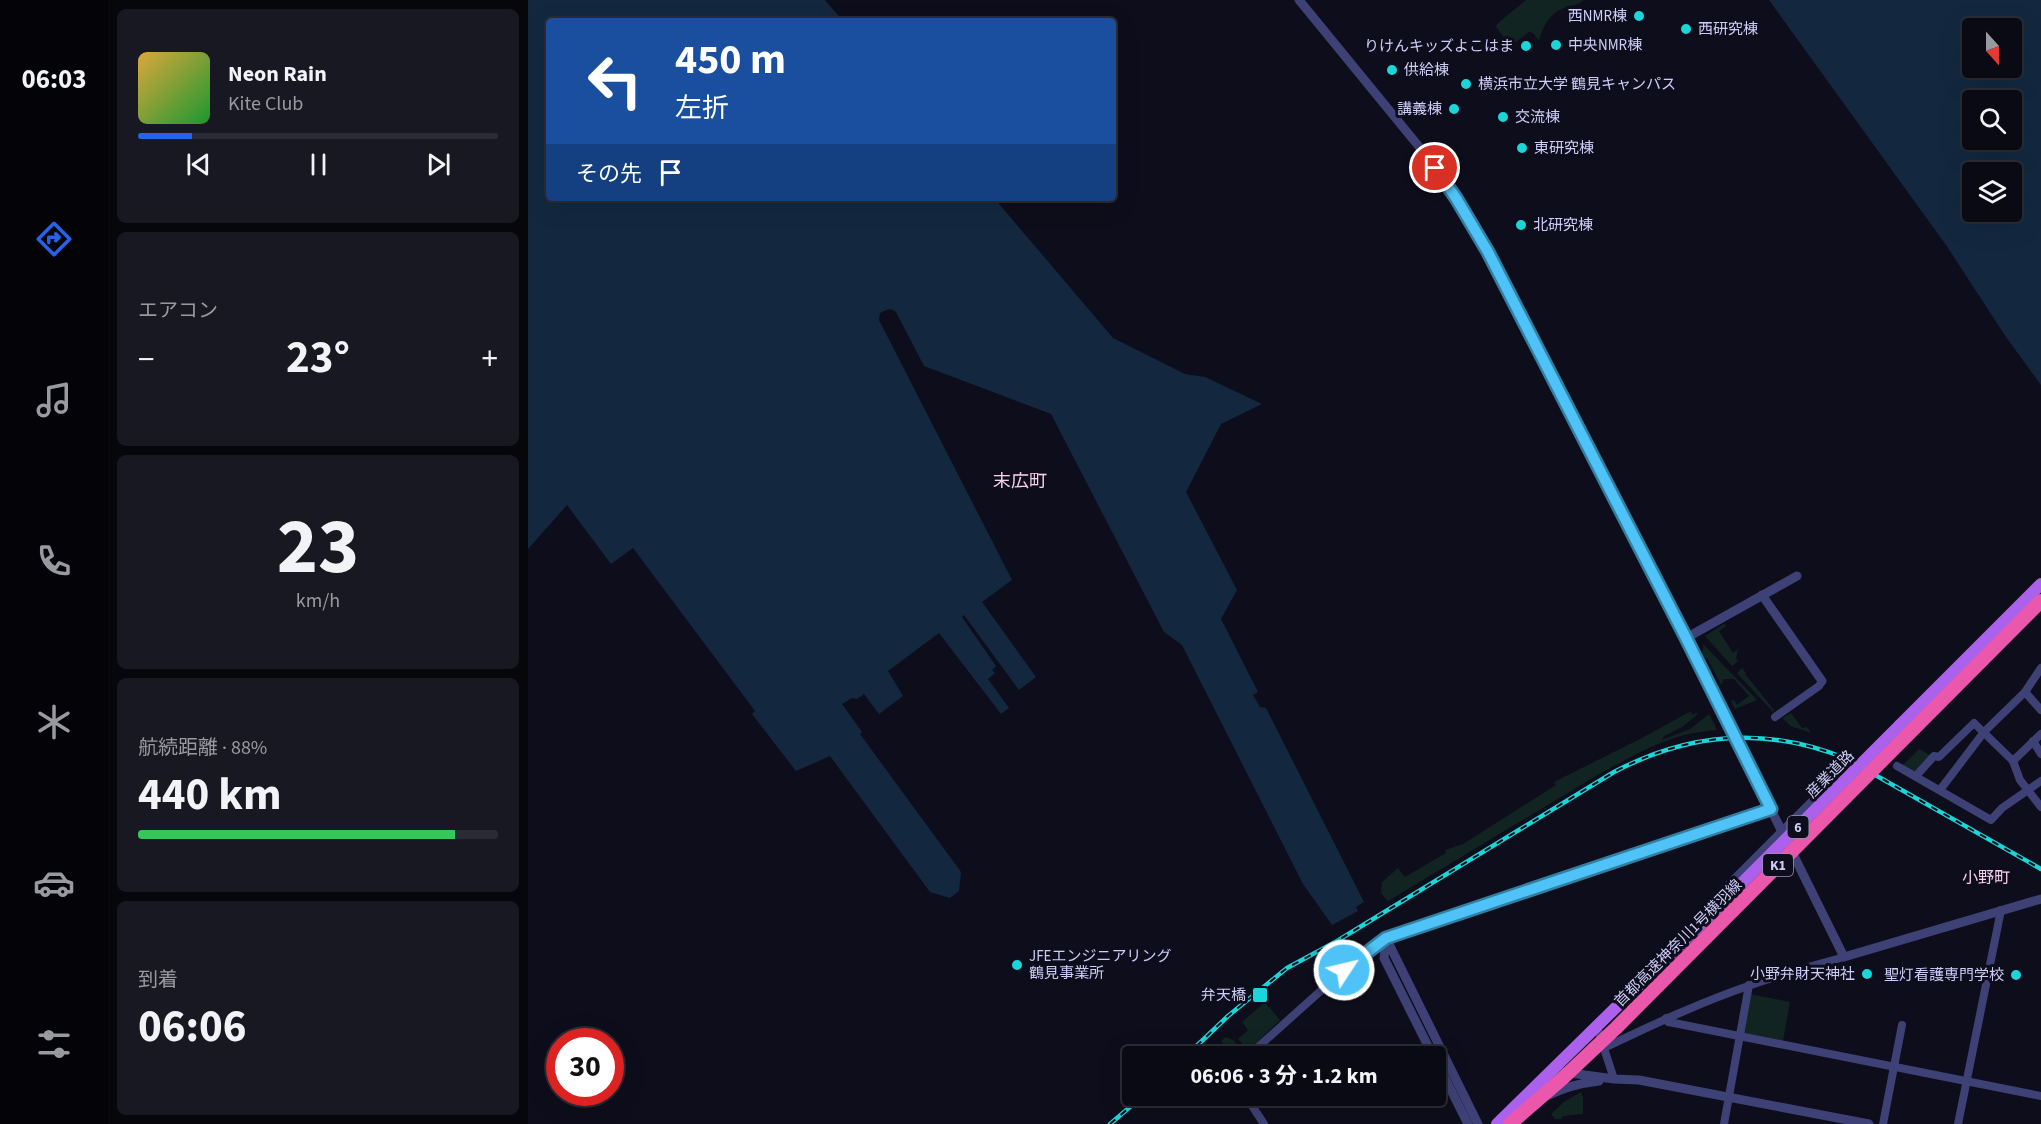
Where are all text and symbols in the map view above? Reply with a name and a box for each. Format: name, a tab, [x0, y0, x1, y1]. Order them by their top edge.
place label: 西NMR棟	[1568, 6, 1627, 27]
marker: 西NMR棟	[1632, 9, 1646, 23]
north arrow	[1962, 18, 2022, 78]
map controls	[1962, 18, 2022, 222]
place label: 西研究棟	[1698, 19, 1758, 40]
marker: 西研究棟	[1679, 22, 1693, 36]
text: 450 m	[675, 30, 786, 90]
place label: 中央NMR棟	[1568, 35, 1642, 56]
place label: りけんキッズよこはま	[1364, 36, 1514, 57]
marker: 中央NMR棟	[1549, 38, 1563, 52]
marker: りけんキッズよこはま	[1519, 39, 1533, 53]
icon: left	[576, 42, 654, 120]
text: Neon Rain	[228, 58, 327, 90]
text: 06:03	[21, 60, 87, 99]
place label: 供給棟	[1404, 60, 1449, 81]
marker: 供給棟	[1385, 63, 1399, 77]
place label: 横浜市立大学 鶴見キャンパス	[1478, 74, 1676, 95]
marker: 横浜市立大学 鶴見キャンパス	[1459, 77, 1473, 91]
text: 左折	[675, 89, 729, 128]
text: Kite Club	[228, 90, 303, 118]
button: search	[1962, 90, 2022, 150]
place label: 講義棟	[1397, 99, 1442, 120]
marker: 講義棟	[1447, 102, 1461, 116]
place label: 交流棟	[1515, 107, 1560, 128]
marker: 交流棟	[1496, 110, 1510, 124]
place label: 東研究棟	[1534, 138, 1594, 159]
marker: 東研究棟	[1515, 141, 1529, 155]
pin	[1409, 142, 1460, 193]
icon: previous	[182, 148, 215, 181]
icon: pause	[302, 148, 335, 181]
icon: next	[422, 148, 455, 181]
icon: arrive	[1418, 151, 1451, 184]
icon: arrive	[654, 156, 687, 189]
text: その先	[576, 158, 642, 190]
button: layers	[1962, 162, 2022, 222]
place label: 北研究棟	[1533, 215, 1593, 236]
icon: directions	[33, 218, 75, 260]
marker: 北研究棟	[1514, 218, 1528, 232]
text: エアコン	[138, 297, 218, 325]
text: 23°	[286, 326, 350, 390]
text: −	[138, 336, 154, 383]
text: +	[482, 336, 498, 383]
icon: music	[33, 379, 75, 421]
district label: 末広町	[993, 469, 1047, 494]
text: 23	[277, 492, 359, 603]
icon: phone	[33, 540, 75, 582]
text: km/h	[296, 587, 340, 615]
icon: climate	[33, 701, 75, 743]
text: 航続距離 · 88%	[138, 734, 267, 762]
street label: 産業道路	[1802, 746, 1859, 803]
text: 440 km	[138, 763, 282, 827]
road number: 6	[1788, 816, 1808, 838]
road number: K1	[1763, 854, 1793, 876]
icon: car	[33, 862, 75, 904]
district label: 小野町	[1962, 867, 2010, 889]
street label: 首都高速神奈川1号横羽線	[1610, 875, 1747, 1012]
position arrow	[1312, 938, 1376, 1002]
place label: JFEエンジニアリング 鶴見事業所	[1029, 946, 1172, 984]
marker: JFEエンジニアリング 鶴見事業所	[1010, 958, 1024, 972]
place label: 小野弁財天神社	[1750, 964, 1855, 985]
place label: 聖灯看護専門学校	[1884, 965, 2004, 986]
text: 到着	[138, 966, 178, 994]
marker: 小野弁財天神社	[1860, 967, 1874, 981]
marker: 聖灯看護専門学校	[2009, 968, 2023, 982]
place label: 弁天橋	[1201, 985, 1246, 1006]
marker: 弁天橋	[1251, 986, 1269, 1004]
text: 06:06	[138, 995, 247, 1059]
icon: filters	[33, 1023, 75, 1065]
speed limit sign: 30	[546, 1028, 624, 1106]
text: 06:06 · 3 分 · 1.2 km	[1190, 1060, 1378, 1092]

